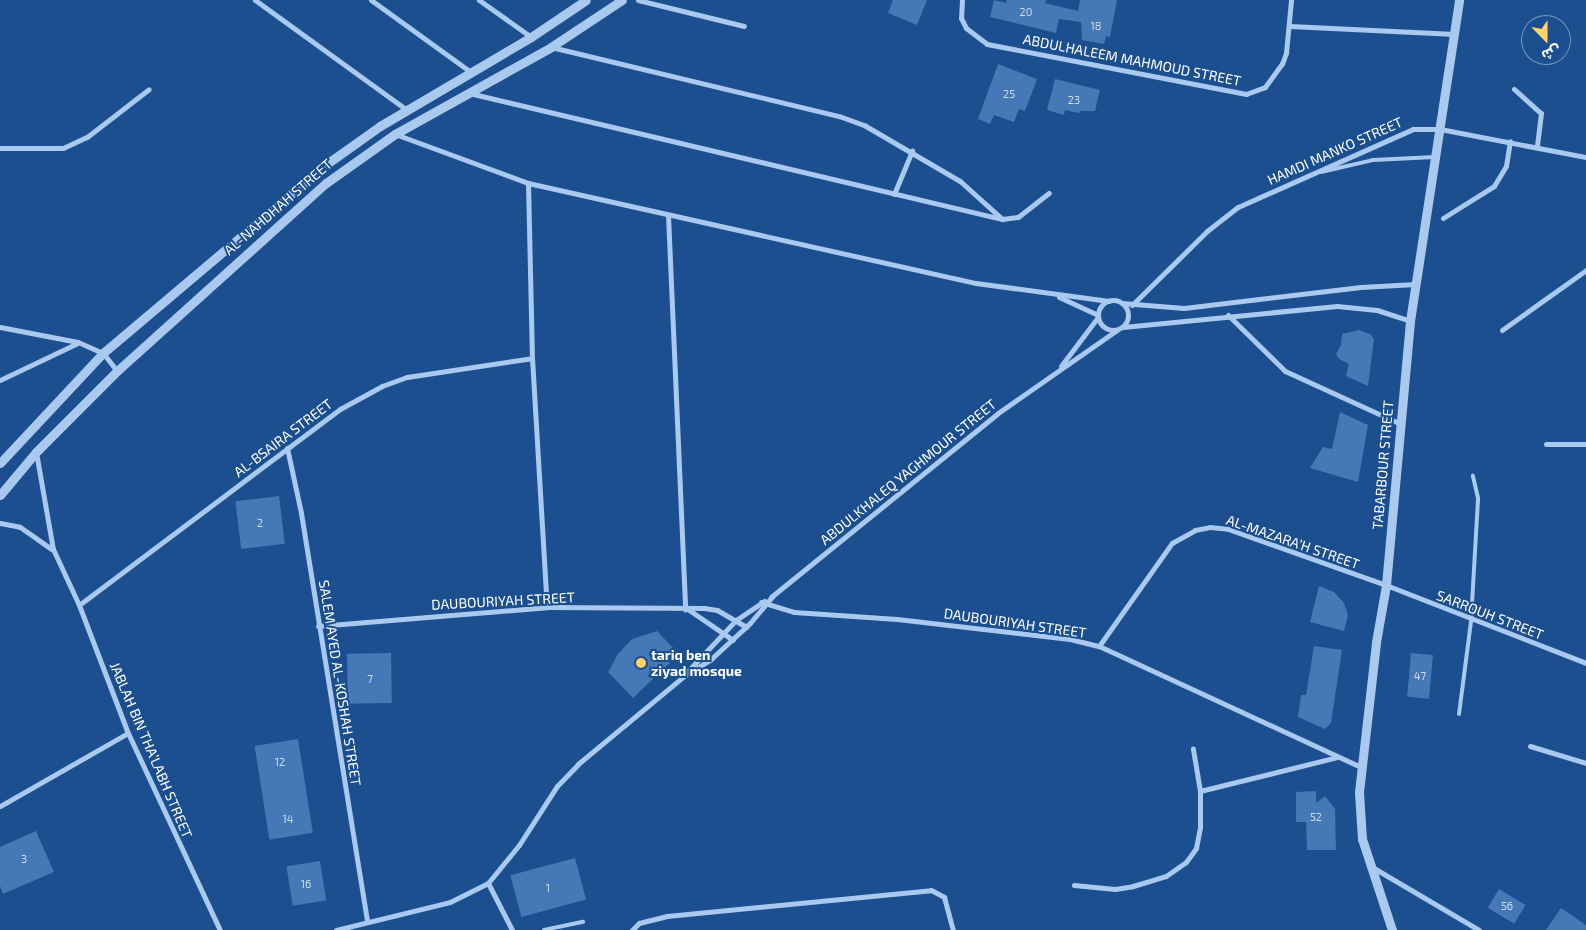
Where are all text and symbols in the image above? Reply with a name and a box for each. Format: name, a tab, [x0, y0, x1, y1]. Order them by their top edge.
house number: 20	[1020, 5, 1032, 19]
north arrow	[1521, 15, 1571, 65]
house number: 18	[1090, 19, 1102, 33]
street label: ABDULHALEEM MAHMOUD STREET	[1022, 31, 1242, 89]
text: ش	[1539, 42, 1564, 65]
house number: 25	[1003, 87, 1015, 101]
house number: 23	[1068, 93, 1080, 107]
street label: HAMDI MANKO STREET	[1265, 114, 1405, 188]
street label: AL-NAHDHAH STREET	[221, 155, 335, 259]
street label: AL-BSAIRA STREET	[230, 395, 336, 481]
street label: ABDULKHALEQ YAGHMOUR STREET	[816, 396, 1000, 548]
street label: TABARBOUR STREET	[1369, 400, 1397, 530]
street label: AL-MAZARA’H STREET	[1224, 511, 1362, 573]
house number: 2	[257, 516, 263, 530]
street label: SALEM AYED AL-KOSHAH STREET	[315, 579, 365, 787]
street label: SARROUH STREET	[1434, 587, 1546, 643]
street label: DAUBOURIYAH STREET	[431, 589, 575, 613]
street label: DAUBOURIYAH STREET	[943, 605, 1087, 641]
place label: tariq ben ziyad mosque	[651, 647, 742, 680]
marker: tariq ben ziyad mosque	[635, 657, 647, 669]
street label: JABLAH BIN THA’LABH STREET	[106, 659, 196, 841]
house number: 47	[1414, 669, 1426, 683]
house number: 7	[367, 672, 373, 686]
house number: 12	[275, 755, 285, 769]
house number: 52	[1310, 810, 1322, 824]
house number: 14	[282, 812, 294, 826]
house number: 3	[21, 852, 27, 866]
house number: 16	[301, 877, 311, 891]
house number: 1	[546, 881, 550, 895]
house number: 56	[1501, 899, 1513, 913]

